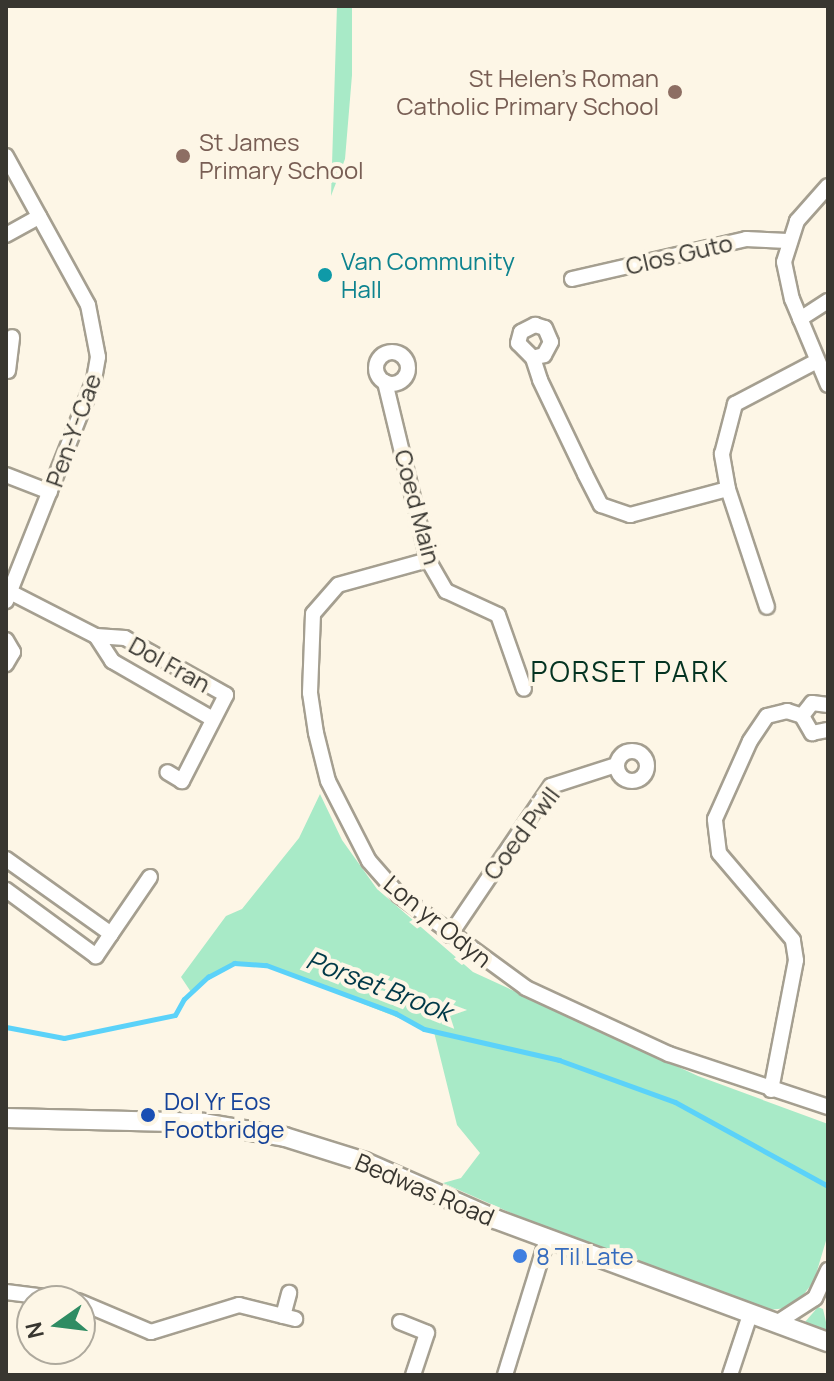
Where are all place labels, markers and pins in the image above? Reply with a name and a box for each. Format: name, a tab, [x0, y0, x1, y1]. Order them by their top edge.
place label: St Helen's Roman Catholic Primary School	[396, 64, 659, 120]
marker: St Helen's Roman Catholic Primary School	[666, 83, 684, 101]
place label: St James Primary School	[199, 128, 364, 184]
marker: St James Primary School	[174, 147, 192, 165]
place label: Van Community Hall	[341, 247, 515, 303]
marker: Van Community Hall	[316, 266, 334, 284]
place label: Dol Yr Eos Footbridge	[164, 1087, 285, 1143]
marker: Dol Yr Eos Footbridge	[139, 1106, 157, 1124]
place label: 8 Til Late	[536, 1242, 634, 1270]
marker: 8 Til Late	[511, 1247, 529, 1265]

